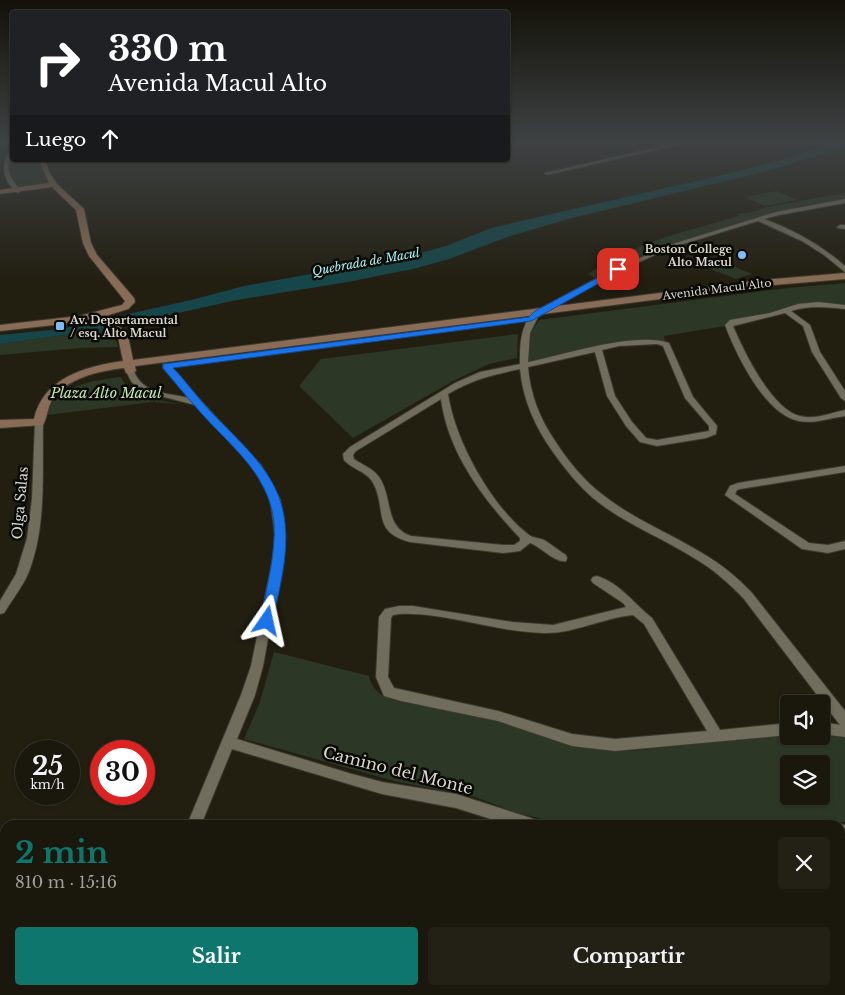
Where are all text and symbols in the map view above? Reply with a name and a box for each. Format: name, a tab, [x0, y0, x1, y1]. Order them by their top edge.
text: 330 m	[108, 27, 227, 70]
icon: right	[25, 30, 90, 95]
text: Avenida Macul Alto	[108, 70, 327, 97]
icon: ahead	[96, 125, 124, 153]
text: Luego	[25, 128, 86, 151]
place label: Boston College Alto Macul	[645, 242, 733, 269]
water label: Quebrada de Macul	[311, 245, 421, 278]
pin	[597, 248, 639, 290]
marker: Boston College Alto Macul	[736, 249, 748, 261]
icon: arrive	[604, 255, 632, 283]
street label: Avenida Macul Alto	[661, 275, 772, 303]
place label: Av. Departamental / esq. Alto Macul	[69, 313, 178, 340]
marker: Av. Departamental / esq. Alto Macul	[54, 320, 66, 332]
park label: Plaza Alto Macul	[49, 384, 162, 402]
street label: Olga Salas	[8, 466, 32, 540]
position arrow	[240, 594, 292, 646]
map controls	[780, 695, 830, 805]
button: sound	[780, 695, 830, 745]
speed limit sign: 30	[90, 740, 155, 805]
street label: Camino del Monte	[321, 742, 475, 798]
text: 25	[32, 751, 63, 782]
button: layers	[780, 755, 830, 805]
text: km/h	[30, 777, 65, 792]
text: 2 min	[15, 834, 108, 871]
button: close	[778, 837, 830, 889]
text: 810 m · 15:16	[15, 872, 117, 892]
button: Salir	[15, 927, 418, 985]
button: Compartir	[428, 927, 830, 985]

